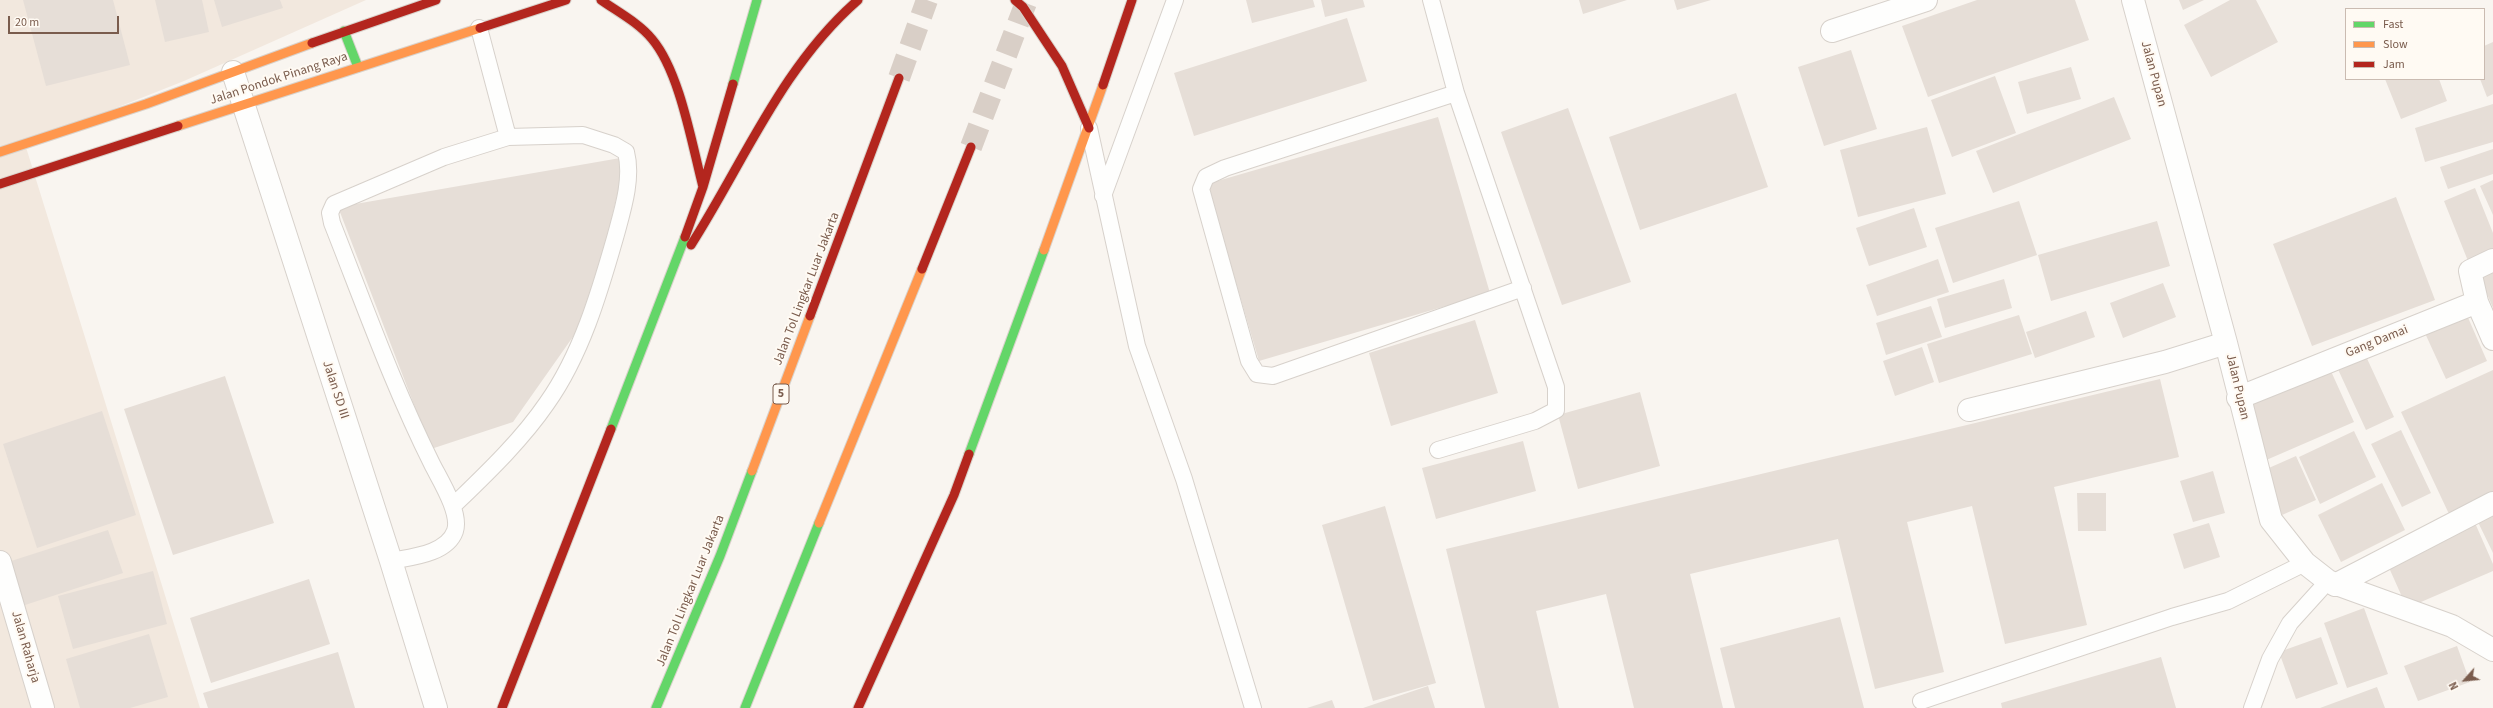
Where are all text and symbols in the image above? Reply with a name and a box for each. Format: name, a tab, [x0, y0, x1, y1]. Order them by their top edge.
scale bar	[10, 8, 121, 34]
legend	[2345, 8, 2485, 80]
text: 20 m	[15, 14, 39, 31]
text: Fast	[2383, 16, 2403, 33]
text: Slow	[2383, 36, 2408, 53]
street label: Jalan Pupan	[2137, 39, 2169, 109]
street label: Jalan Pondok Pinang Raya	[208, 49, 350, 109]
text: Jam	[2383, 56, 2405, 73]
street label: Jalan Tol Lingkar Luar Jakarta	[771, 210, 843, 368]
street label: Gang Damai	[2344, 322, 2410, 362]
street label: Jalan Pupan	[2222, 352, 2252, 422]
street label: Jalan SD III	[318, 359, 352, 421]
road number: 5	[773, 384, 789, 404]
street label: Jalan Tol Lingkar Luar Jakarta	[653, 513, 729, 669]
street label: Jalan Raharja	[7, 609, 43, 685]
north arrow	[2445, 660, 2485, 700]
text: N	[2446, 679, 2462, 692]

